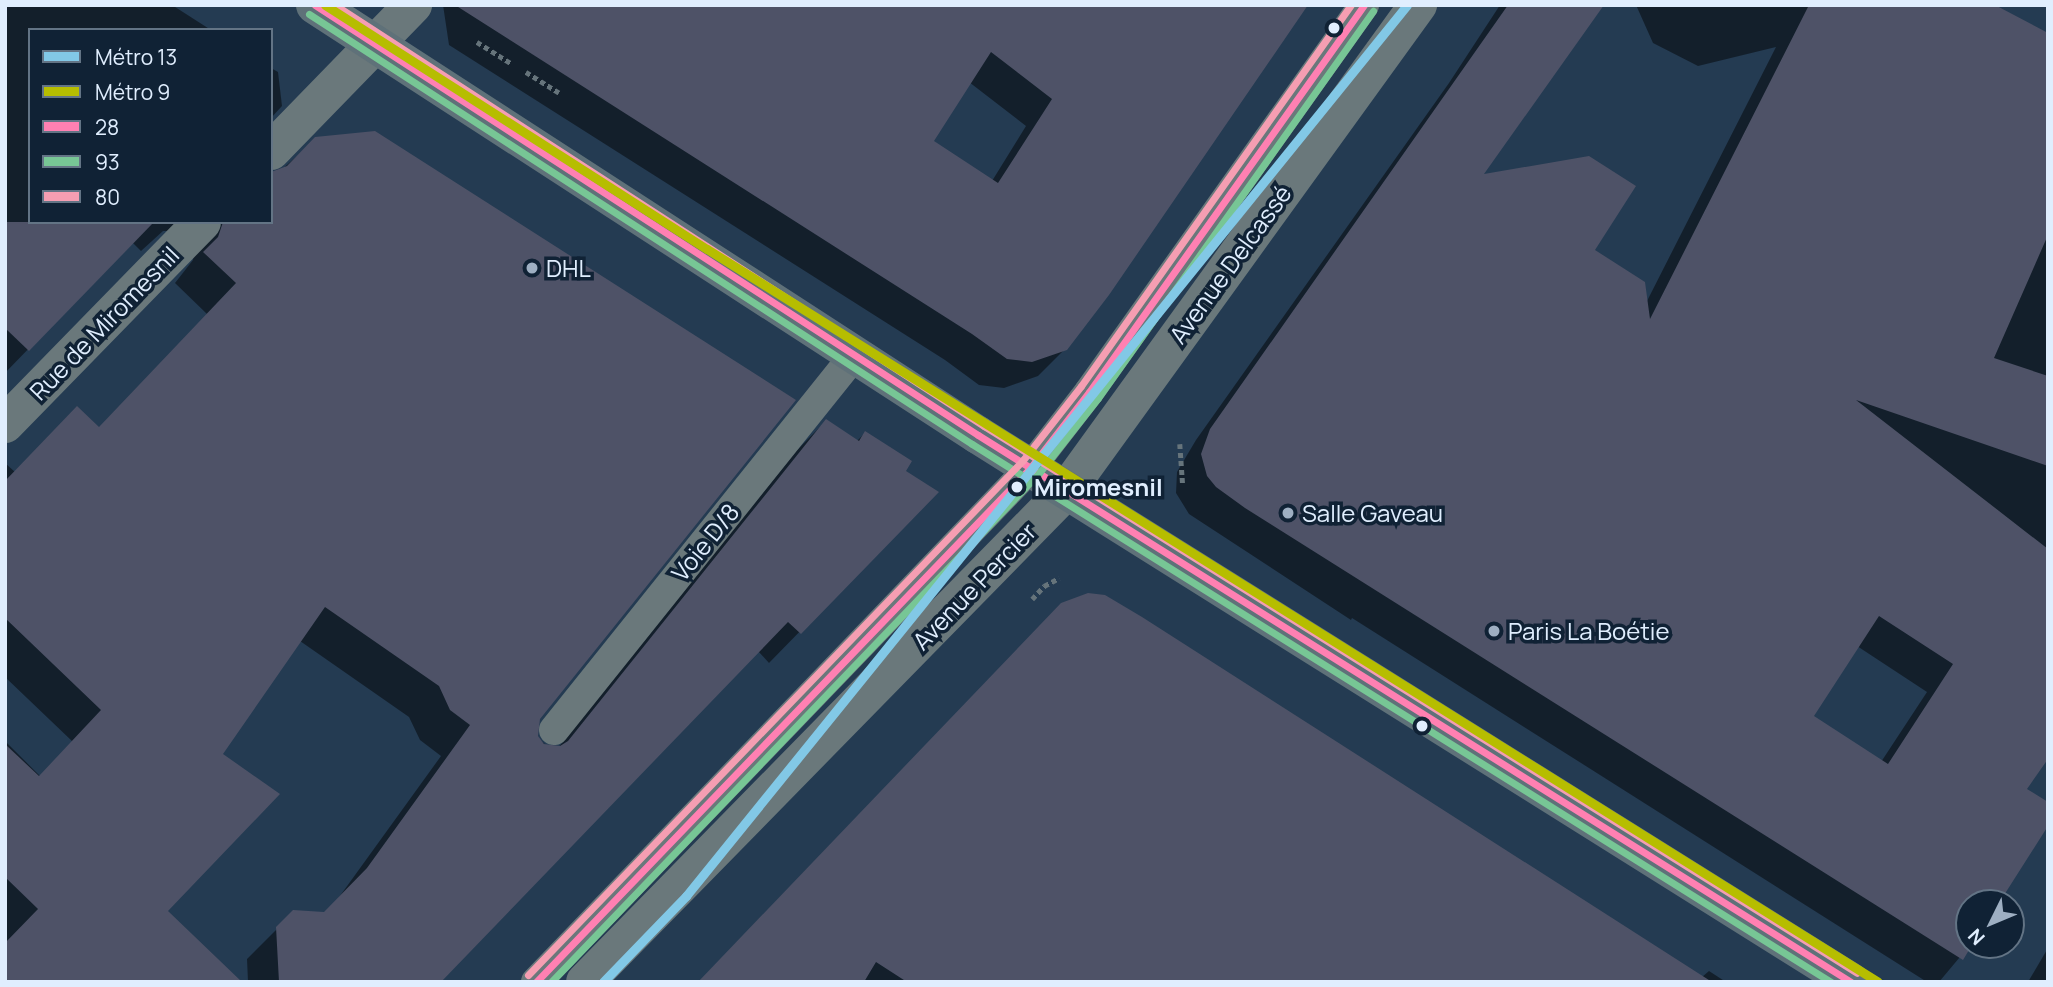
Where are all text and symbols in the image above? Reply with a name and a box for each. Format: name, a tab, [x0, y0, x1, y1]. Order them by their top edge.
unlabelled marker	[1327, 21, 1341, 35]
legend	[28, 28, 273, 224]
text: Métro 13	[95, 43, 177, 71]
text: Métro 9	[95, 78, 170, 106]
text: 28	[95, 113, 119, 141]
text: 93	[95, 148, 120, 176]
street label: Avenue Delcassé	[1163, 179, 1297, 349]
text: 80	[95, 183, 120, 211]
street label: Rue de Miromesnil	[23, 240, 185, 406]
place label: DHL	[546, 254, 591, 282]
marker: DHL	[524, 260, 540, 276]
place label: Miromesnil	[1034, 473, 1163, 501]
marker: Miromesnil	[1006, 476, 1028, 498]
street label: Voie D/8	[665, 498, 745, 586]
place label: Salle Gaveau	[1302, 499, 1443, 527]
marker: Salle Gaveau	[1280, 505, 1296, 521]
street label: Avenue Percier	[906, 517, 1042, 655]
place label: Paris La Boétie	[1508, 617, 1669, 645]
marker: Paris La Boétie	[1486, 623, 1502, 639]
unlabelled marker	[1415, 719, 1429, 733]
north arrow	[1955, 889, 2025, 959]
text: N	[1962, 923, 1990, 951]

